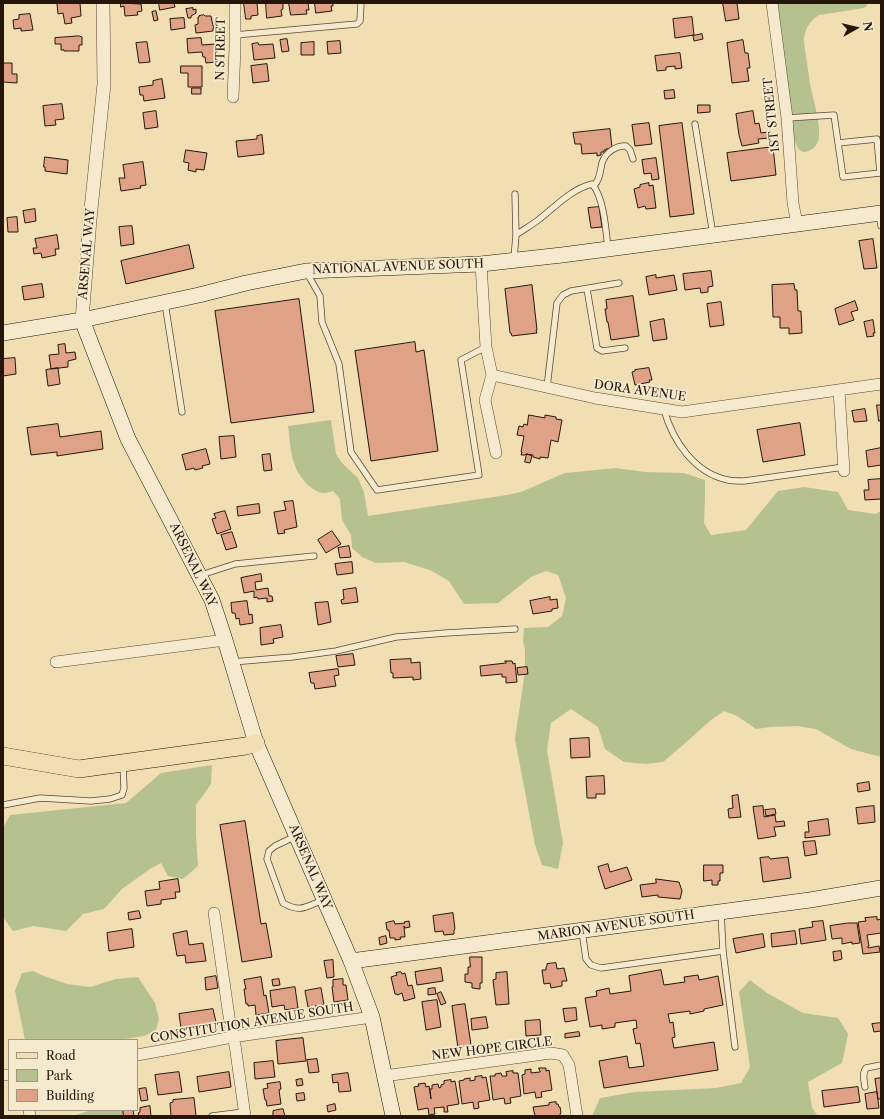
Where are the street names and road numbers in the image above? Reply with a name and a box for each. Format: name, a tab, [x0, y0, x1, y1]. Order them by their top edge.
street label: N STREET	[213, 17, 229, 81]
street label: 1ST STREET	[761, 77, 783, 153]
street label: ARSENAL WAY	[76, 208, 98, 300]
street label: NATIONAL AVENUE SOUTH	[312, 257, 484, 277]
street label: DORA AVENUE	[593, 377, 687, 405]
street label: ARSENAL WAY	[166, 521, 220, 609]
street label: ARSENAL WAY	[285, 822, 335, 912]
street label: MARION AVENUE SOUTH	[537, 908, 695, 944]
street label: CONSTITUTION AVENUE SOUTH	[149, 1000, 355, 1046]
street label: NEW HOPE CIRCLE	[431, 1034, 553, 1064]

